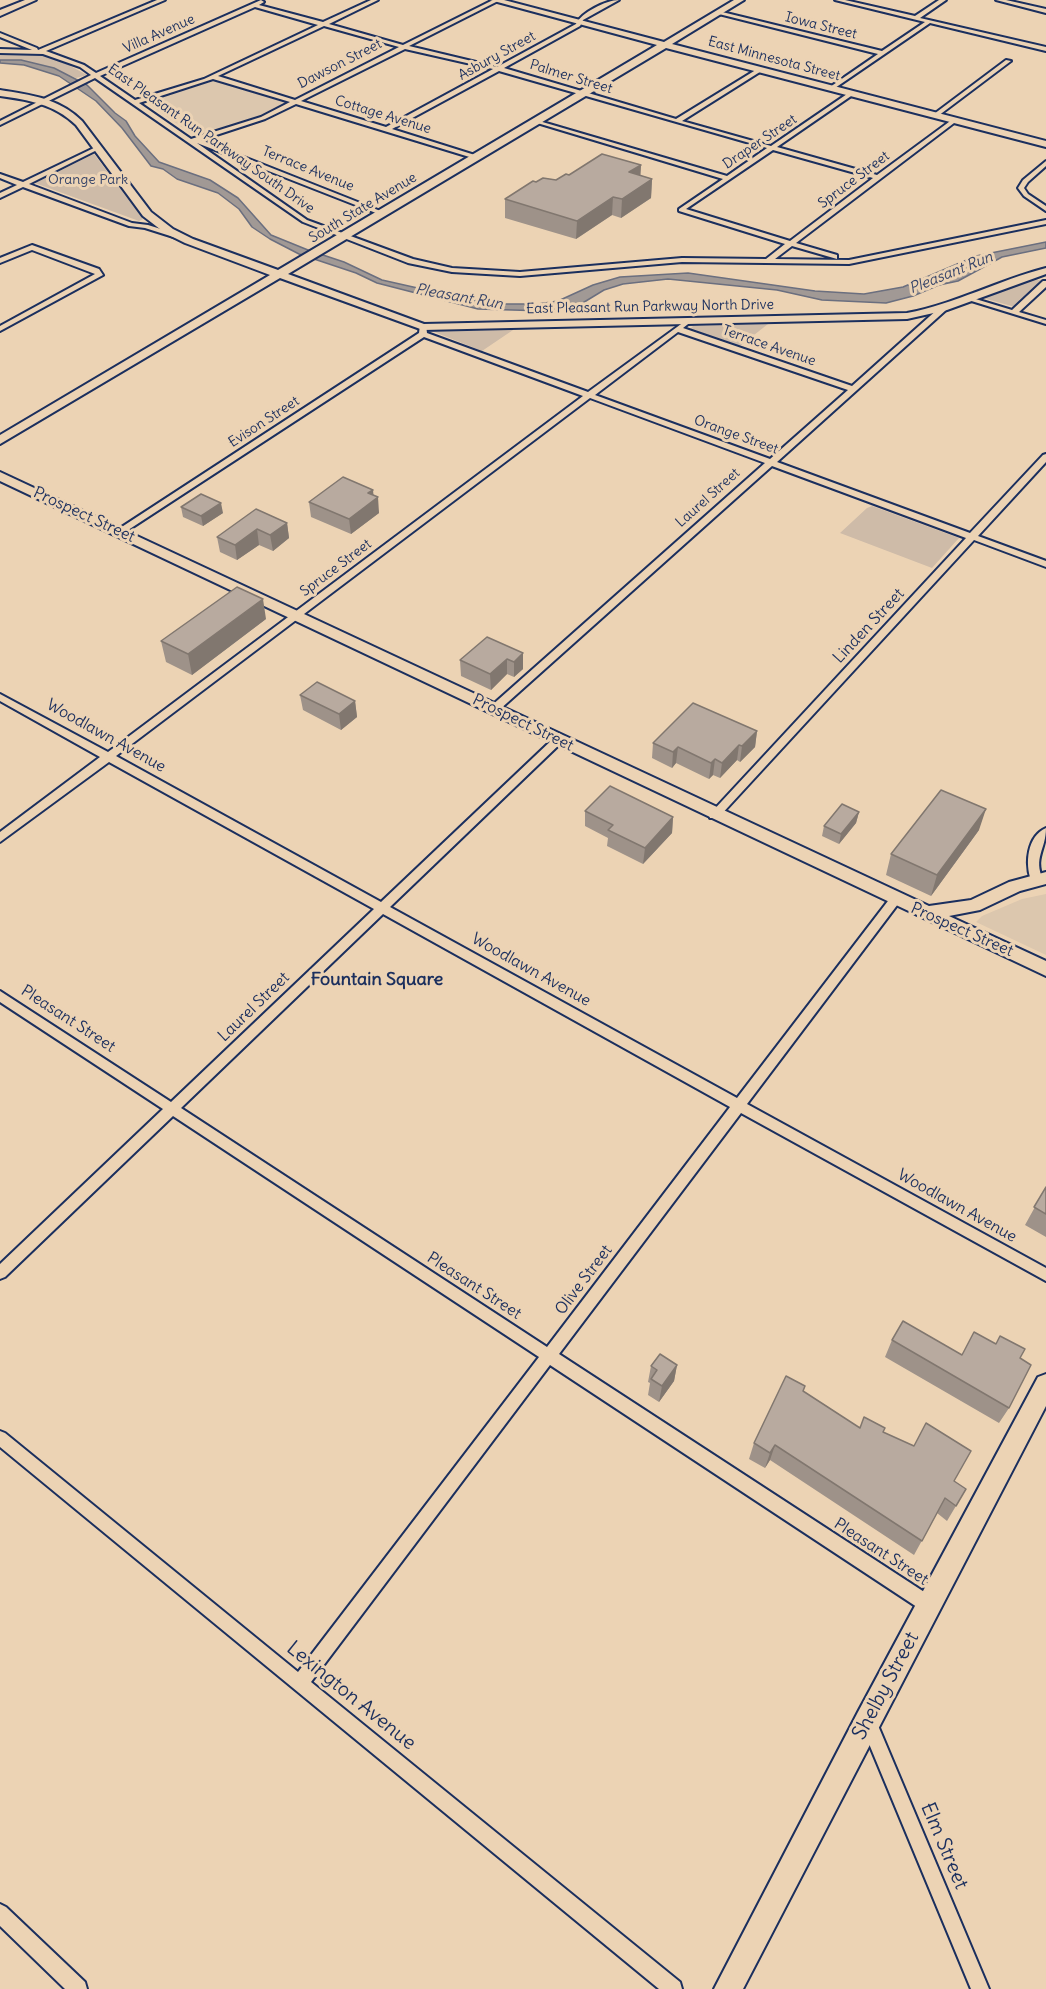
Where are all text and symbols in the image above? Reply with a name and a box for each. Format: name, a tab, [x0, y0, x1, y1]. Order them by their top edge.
street label: Iowa Street	[783, 9, 859, 43]
street label: Villa Avenue	[121, 11, 197, 57]
street label: Asbury Street	[455, 28, 539, 84]
street label: East Minnesota Street	[706, 33, 842, 85]
street label: Dawson Street	[295, 36, 385, 92]
street label: Palmer Street	[528, 56, 614, 98]
street label: East Pleasant Run Parkway South Drive	[104, 61, 318, 217]
street label: Cottage Avenue	[333, 92, 433, 138]
street label: Draper Street	[720, 111, 800, 173]
street label: Terrace Avenue	[260, 143, 356, 195]
street label: Spruce Street	[815, 148, 893, 212]
street label: South State Avenue	[306, 169, 420, 247]
park label: Orange Park	[48, 172, 128, 188]
water label: Pleasant Run	[907, 248, 995, 298]
water label: Pleasant Run	[414, 280, 504, 314]
street label: East Pleasant Run Parkway North Drive	[526, 296, 774, 318]
street label: Terrace Avenue	[720, 322, 818, 370]
street label: Evison Street	[225, 393, 303, 451]
street label: Orange Street	[692, 412, 780, 458]
street label: Laurel Street	[673, 465, 743, 531]
street label: Prospect Street	[30, 483, 138, 547]
street label: Spruce Street	[297, 536, 375, 600]
street label: Linden Street	[829, 585, 909, 667]
street label: Prospect Street	[469, 690, 577, 756]
street label: Woodlawn Avenue	[43, 695, 169, 777]
street label: Prospect Street	[908, 899, 1016, 961]
street label: Woodlawn Avenue	[468, 929, 594, 1011]
street label: Laurel Street	[214, 968, 294, 1046]
district label: Fountain Square	[311, 969, 443, 991]
street label: Pleasant Street	[17, 981, 119, 1057]
street label: Woodlawn Avenue	[894, 1165, 1020, 1247]
street label: Olive Street	[552, 1241, 616, 1319]
street label: Pleasant Street	[423, 1248, 525, 1324]
street label: Pleasant Street	[830, 1514, 932, 1590]
street label: Shelby Street	[848, 1628, 924, 1744]
street label: Lexington Avenue	[281, 1636, 421, 1756]
street label: Elm Street	[915, 1799, 973, 1893]

